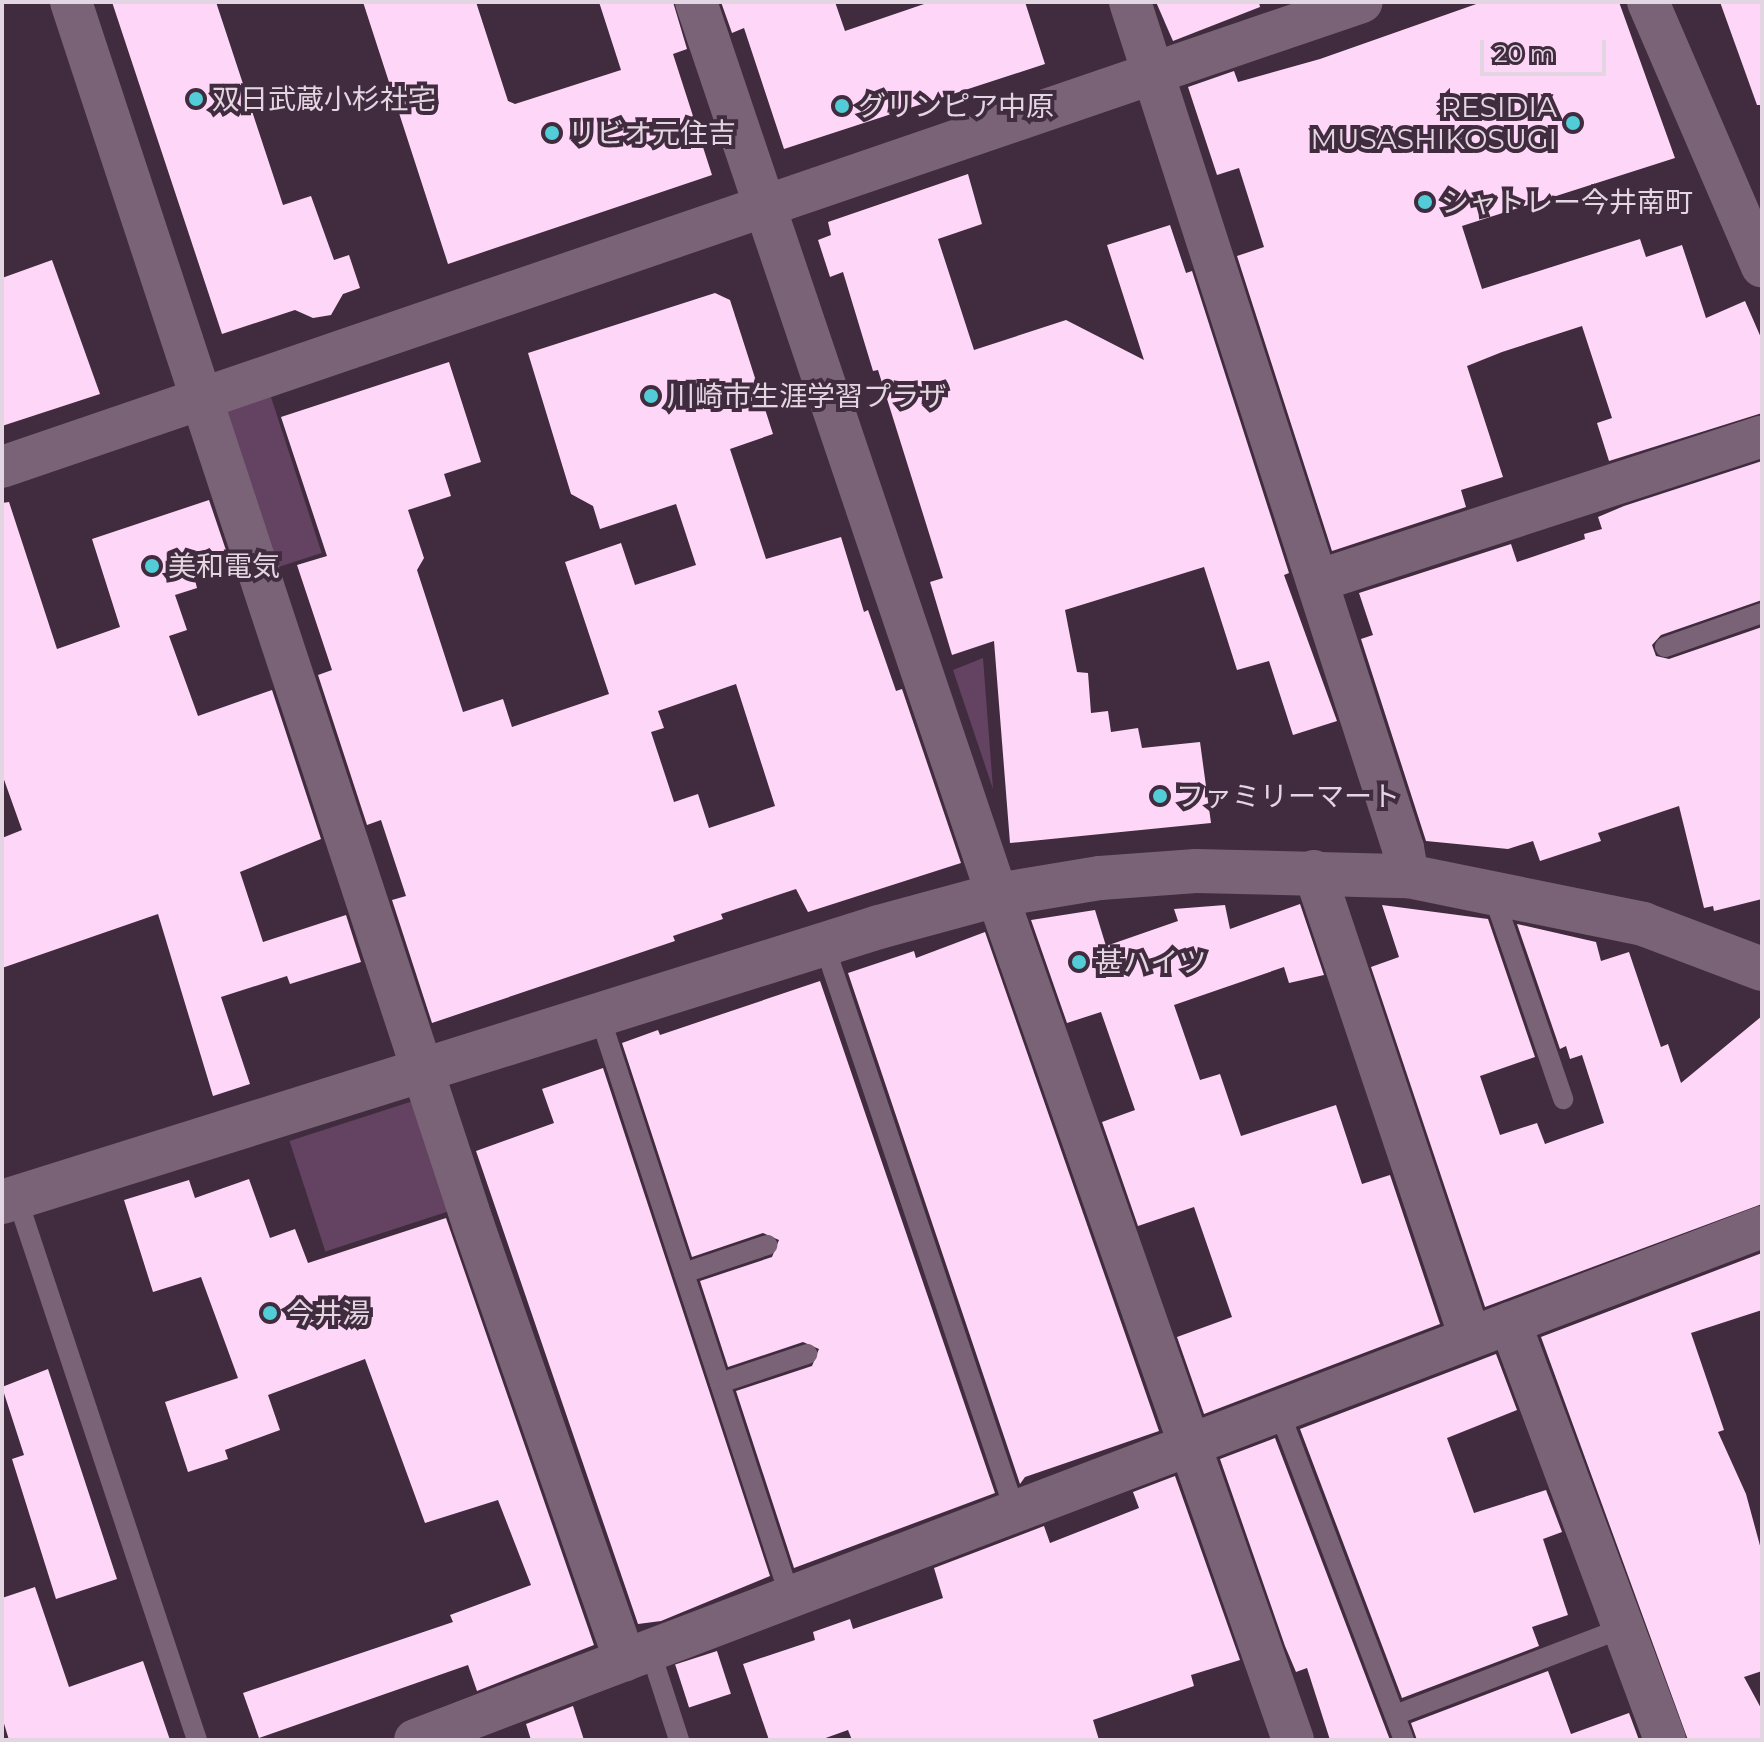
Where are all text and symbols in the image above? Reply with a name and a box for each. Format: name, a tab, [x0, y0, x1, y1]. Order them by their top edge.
scale bar	[1484, 24, 1610, 74]
text: 20 m	[1494, 39, 1555, 68]
place label: 双日武蔵小杉社宅	[212, 82, 436, 116]
place label: グリンピア中原	[858, 89, 1054, 123]
marker: 双日武蔵小杉社宅	[187, 90, 205, 108]
place label: RESIDIA MUSASHIKOSUGI	[1311, 90, 1557, 156]
marker: グリンピア中原	[833, 97, 851, 115]
marker: RESIDIA MUSASHIKOSUGI	[1564, 114, 1582, 132]
place label: リビオ元住吉	[568, 116, 736, 150]
marker: リビオ元住吉	[543, 124, 561, 142]
place label: シャトレー今井南町	[1441, 185, 1693, 219]
marker: シャトレー今井南町	[1416, 193, 1434, 211]
place label: 川崎市生涯学習プラザ	[667, 379, 947, 413]
marker: 川崎市生涯学習プラザ	[642, 387, 660, 405]
place label: 美和電気	[168, 549, 280, 583]
marker: 美和電気	[143, 557, 161, 575]
place label: ファミリーマート	[1176, 779, 1400, 813]
marker: ファミリーマート	[1151, 787, 1169, 805]
place label: 甚ハイツ	[1095, 945, 1207, 979]
marker: 甚ハイツ	[1070, 953, 1088, 971]
place label: 今井湯	[286, 1296, 370, 1330]
marker: 今井湯	[261, 1304, 279, 1322]

